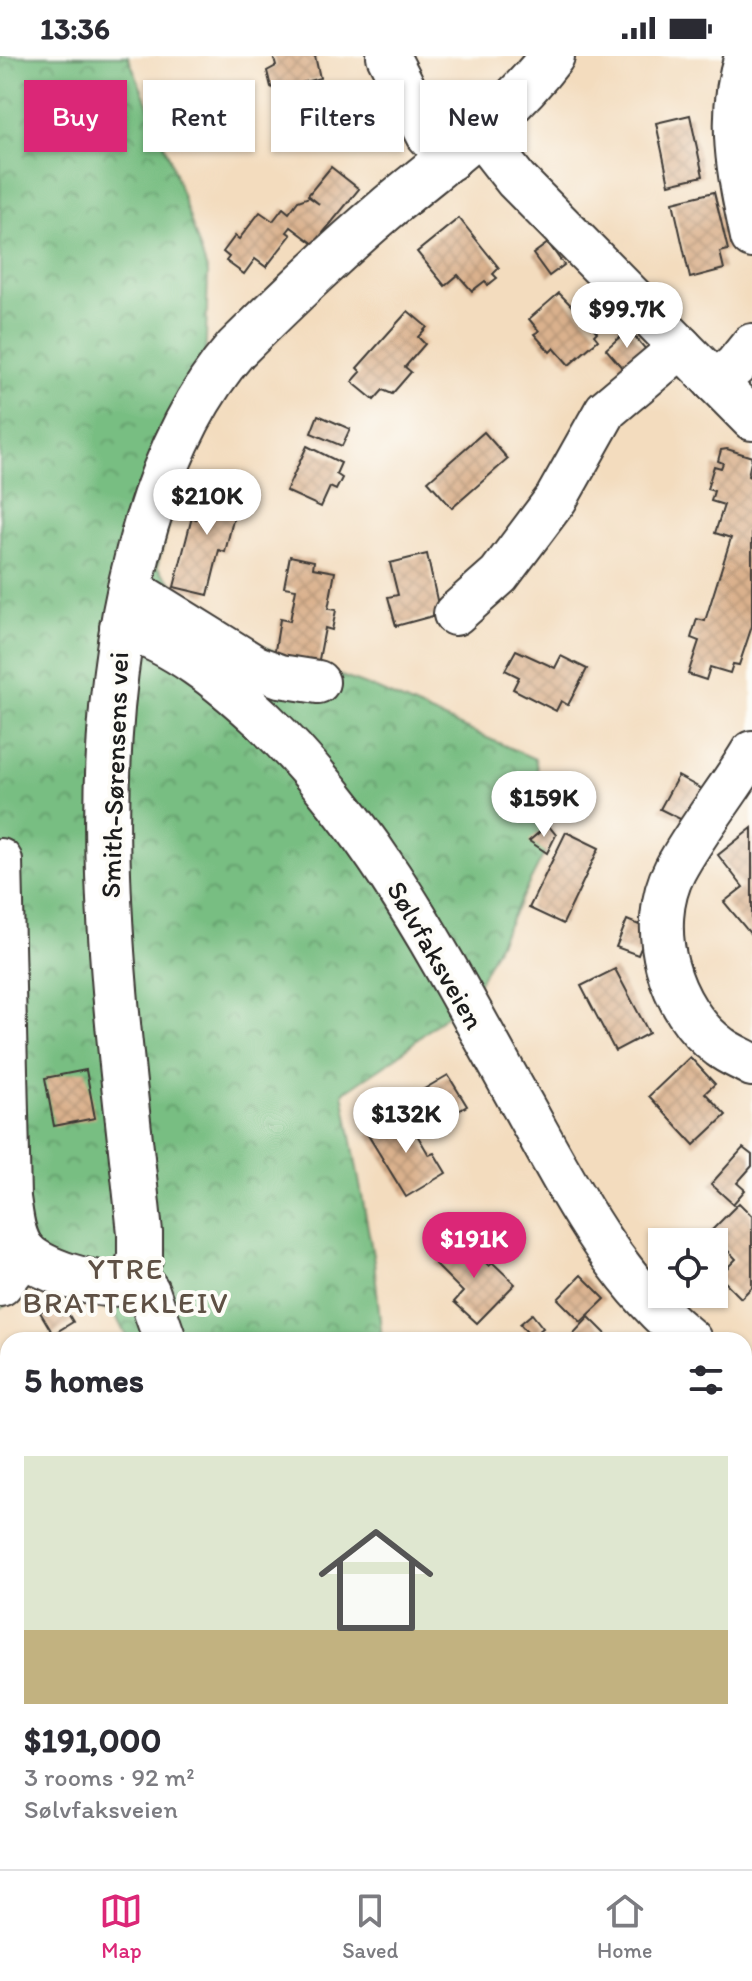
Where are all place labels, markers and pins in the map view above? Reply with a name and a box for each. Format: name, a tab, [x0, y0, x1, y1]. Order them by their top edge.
pin: $99.7K	[562, 282, 692, 350]
pin: $210K	[151, 469, 263, 537]
pin: $159K	[488, 771, 600, 839]
pin: $132K	[350, 1087, 462, 1155]
pin: $191K	[418, 1212, 530, 1280]

